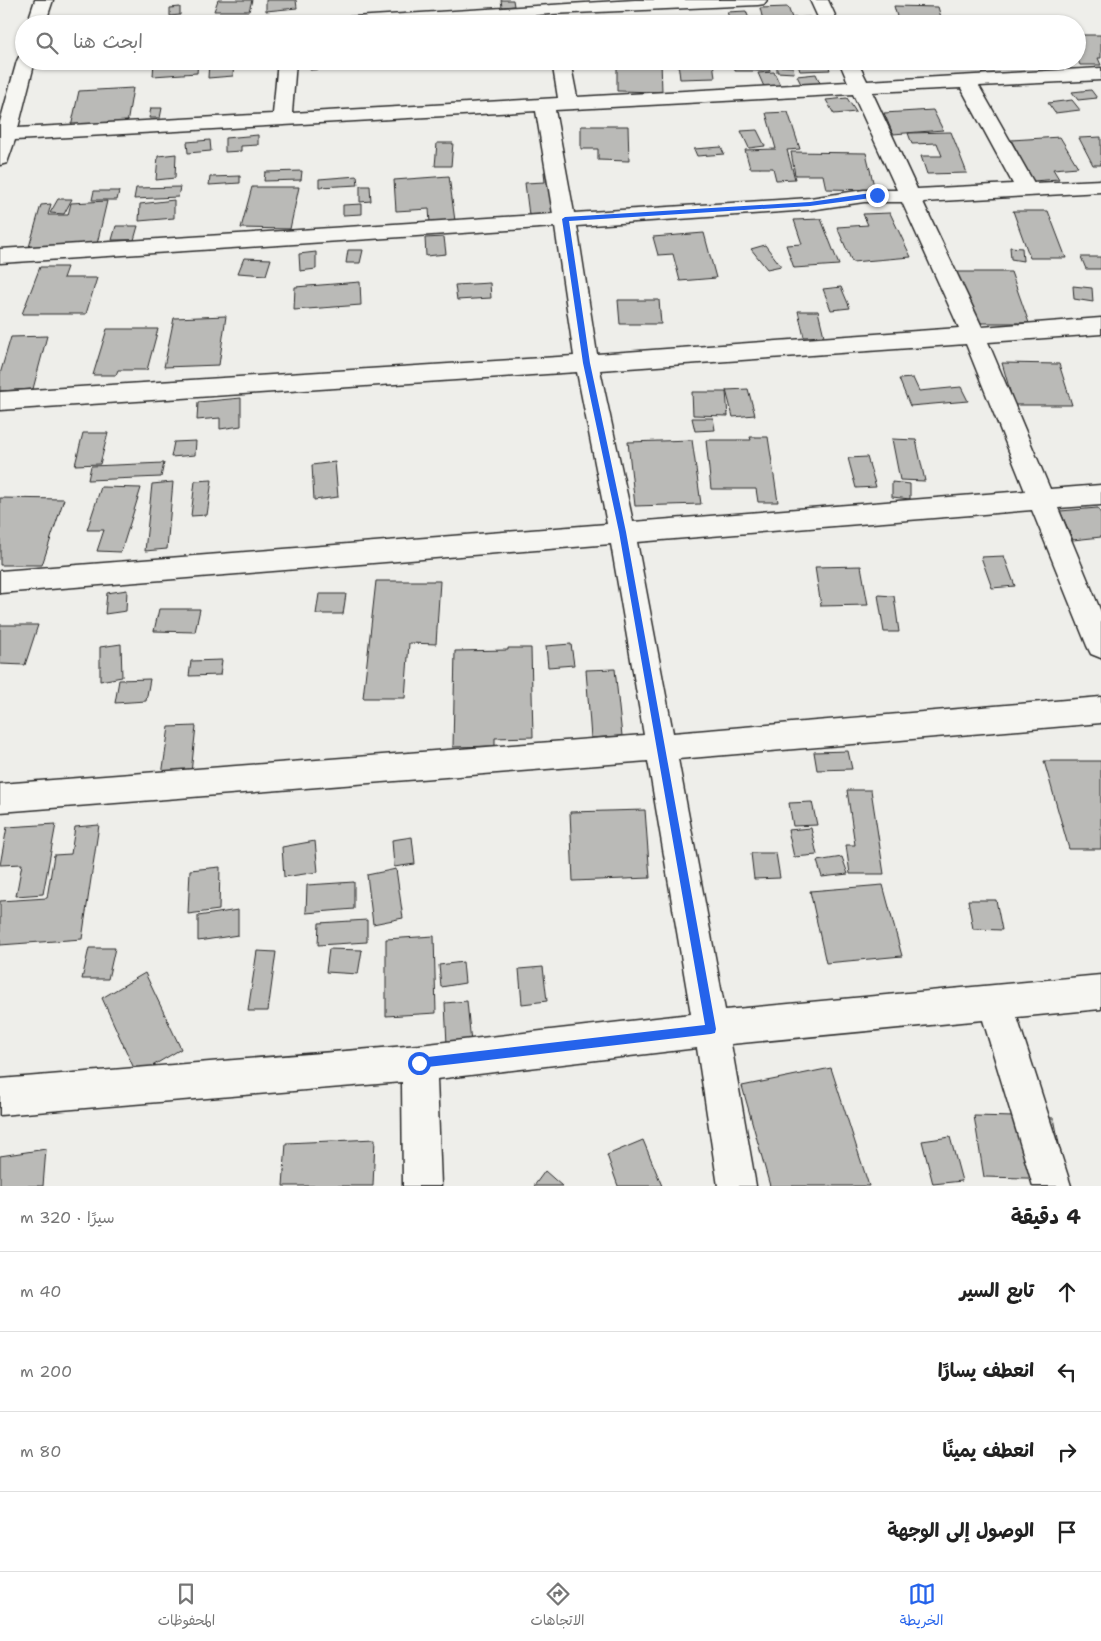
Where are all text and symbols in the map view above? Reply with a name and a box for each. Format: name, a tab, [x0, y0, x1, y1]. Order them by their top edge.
search box	[15, 15, 1086, 70]
icon: search	[33, 29, 61, 57]
text: ابحث هنا	[73, 29, 143, 54]
route end	[866, 184, 889, 207]
route start	[408, 1052, 431, 1075]
text: 4 دقيقة	[1011, 1203, 1081, 1231]
text: سيرًا · 320 m	[20, 1207, 115, 1228]
text: تابع السير	[960, 1278, 1034, 1303]
icon: ahead	[1053, 1278, 1081, 1306]
text: 40 m	[20, 1281, 62, 1302]
text: انعطف يسارًا	[938, 1358, 1034, 1383]
icon: left	[1053, 1358, 1081, 1386]
text: 200 m	[20, 1361, 72, 1382]
text: انعطف يمينًا	[943, 1438, 1034, 1463]
icon: right	[1053, 1438, 1081, 1466]
text: 80 m	[20, 1441, 61, 1462]
text: الوصول إلى الوجهة	[887, 1518, 1034, 1543]
icon: arrive	[1053, 1518, 1081, 1546]
tab: المحفوظات	[158, 1580, 215, 1633]
tab: الاتجاهات	[530, 1580, 585, 1633]
tab: الخريطة	[900, 1580, 943, 1633]

